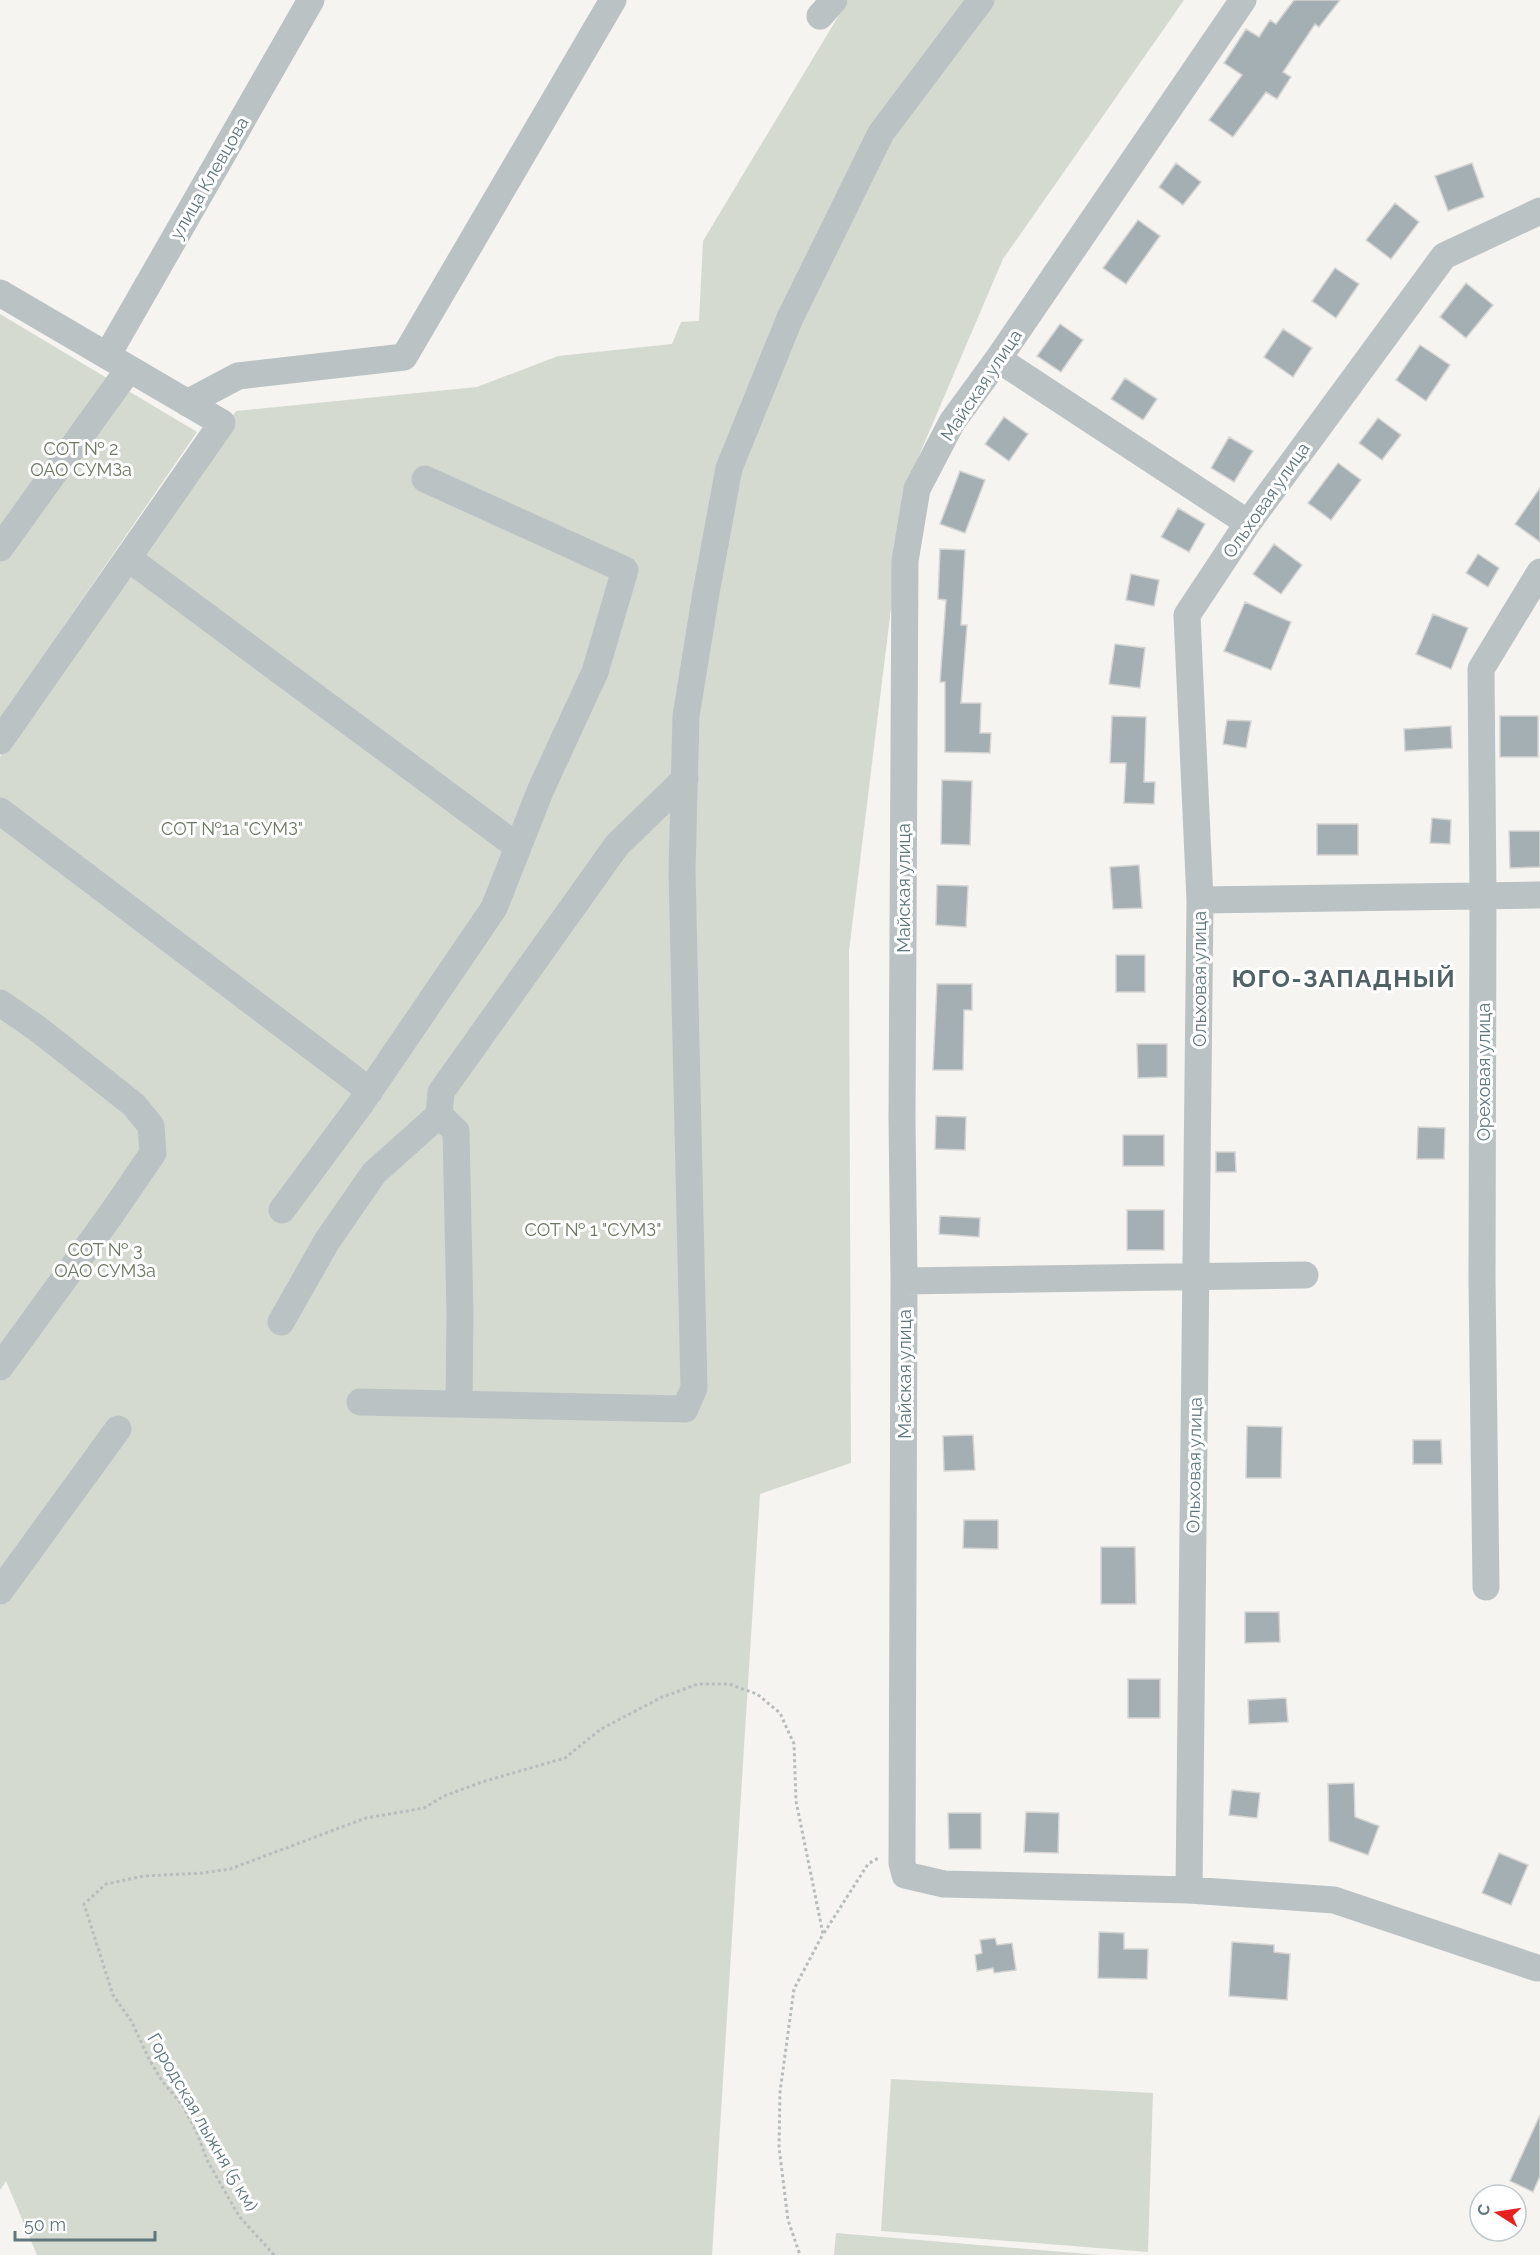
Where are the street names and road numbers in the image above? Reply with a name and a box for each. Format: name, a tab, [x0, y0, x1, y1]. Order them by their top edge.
street label: улица Клевцова	[165, 113, 253, 243]
street label: Майская улица	[936, 325, 1026, 445]
street label: Ольховая улица	[1218, 438, 1314, 562]
street label: Майская улица	[893, 823, 914, 953]
street label: Ольховая улица	[1189, 911, 1210, 1047]
street label: Ореховая улица	[1473, 1003, 1494, 1141]
street label: Майская улица	[894, 1309, 915, 1439]
street label: Ольховая улица	[1182, 1397, 1206, 1533]
street label: Городская лыжня (5 км)	[143, 2029, 263, 2215]

